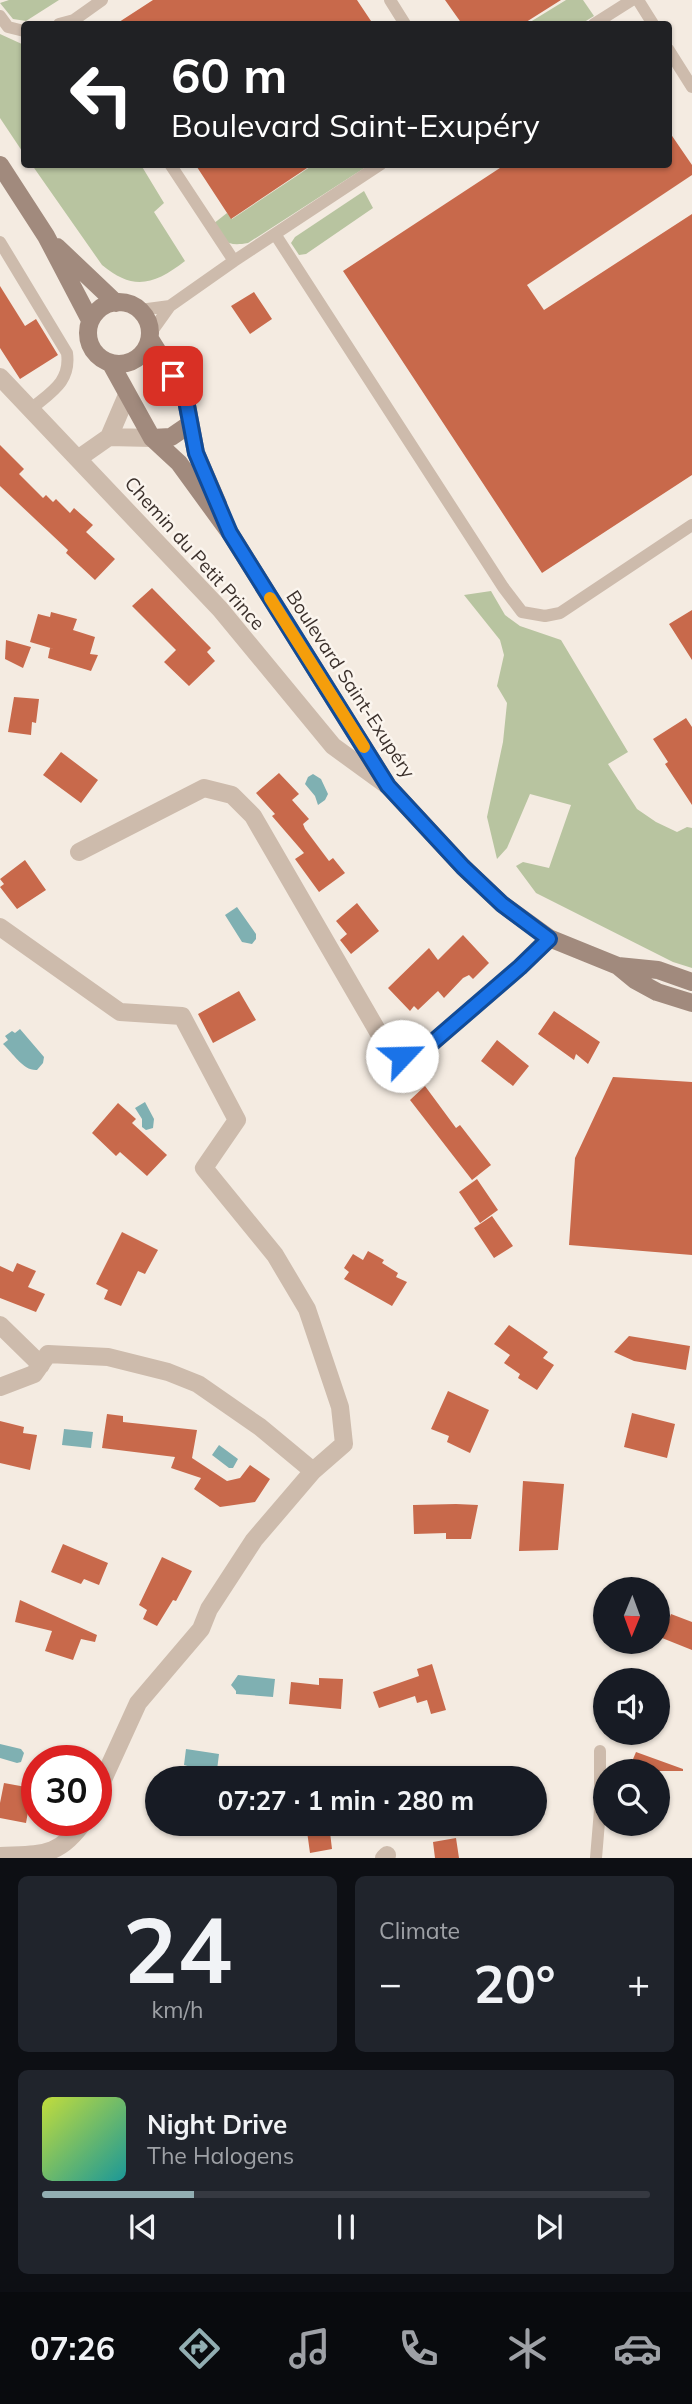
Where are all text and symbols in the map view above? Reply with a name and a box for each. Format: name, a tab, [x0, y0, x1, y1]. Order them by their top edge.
text: 60 m	[171, 44, 287, 105]
icon: left	[56, 49, 147, 140]
text: Boulevard Saint-Exupéry	[171, 105, 540, 145]
pin	[143, 346, 203, 406]
icon: arrive	[154, 357, 192, 395]
street label: Chemin du Petit Prince	[120, 471, 270, 635]
street label: Boulevard Saint-Exupéry	[281, 586, 421, 782]
position arrow	[365, 1019, 439, 1093]
north arrow	[593, 1577, 670, 1654]
map controls	[593, 1577, 670, 1836]
button: sound	[593, 1668, 670, 1745]
speed limit sign: 30	[21, 1745, 112, 1836]
button: search	[593, 1759, 670, 1836]
text: 07:27 · 1 min · 280 m	[218, 1784, 474, 1817]
text: 24	[123, 1892, 232, 2006]
text: Climate	[379, 1916, 460, 1945]
text: 20°	[473, 1951, 556, 2016]
text: −	[379, 1959, 402, 2007]
text: +	[627, 1959, 650, 2007]
text: km/h	[151, 1995, 204, 2024]
text: Night Drive	[147, 2108, 287, 2141]
text: The Halogens	[147, 2141, 294, 2170]
icon: previous	[124, 2208, 162, 2246]
icon: pause	[327, 2208, 365, 2246]
icon: next	[530, 2208, 568, 2246]
icon: directions	[175, 2324, 224, 2373]
icon: music	[285, 2324, 334, 2373]
icon: phone	[394, 2324, 443, 2373]
icon: climate	[503, 2324, 552, 2373]
icon: car	[613, 2324, 662, 2373]
text: 07:26	[30, 2328, 115, 2368]

